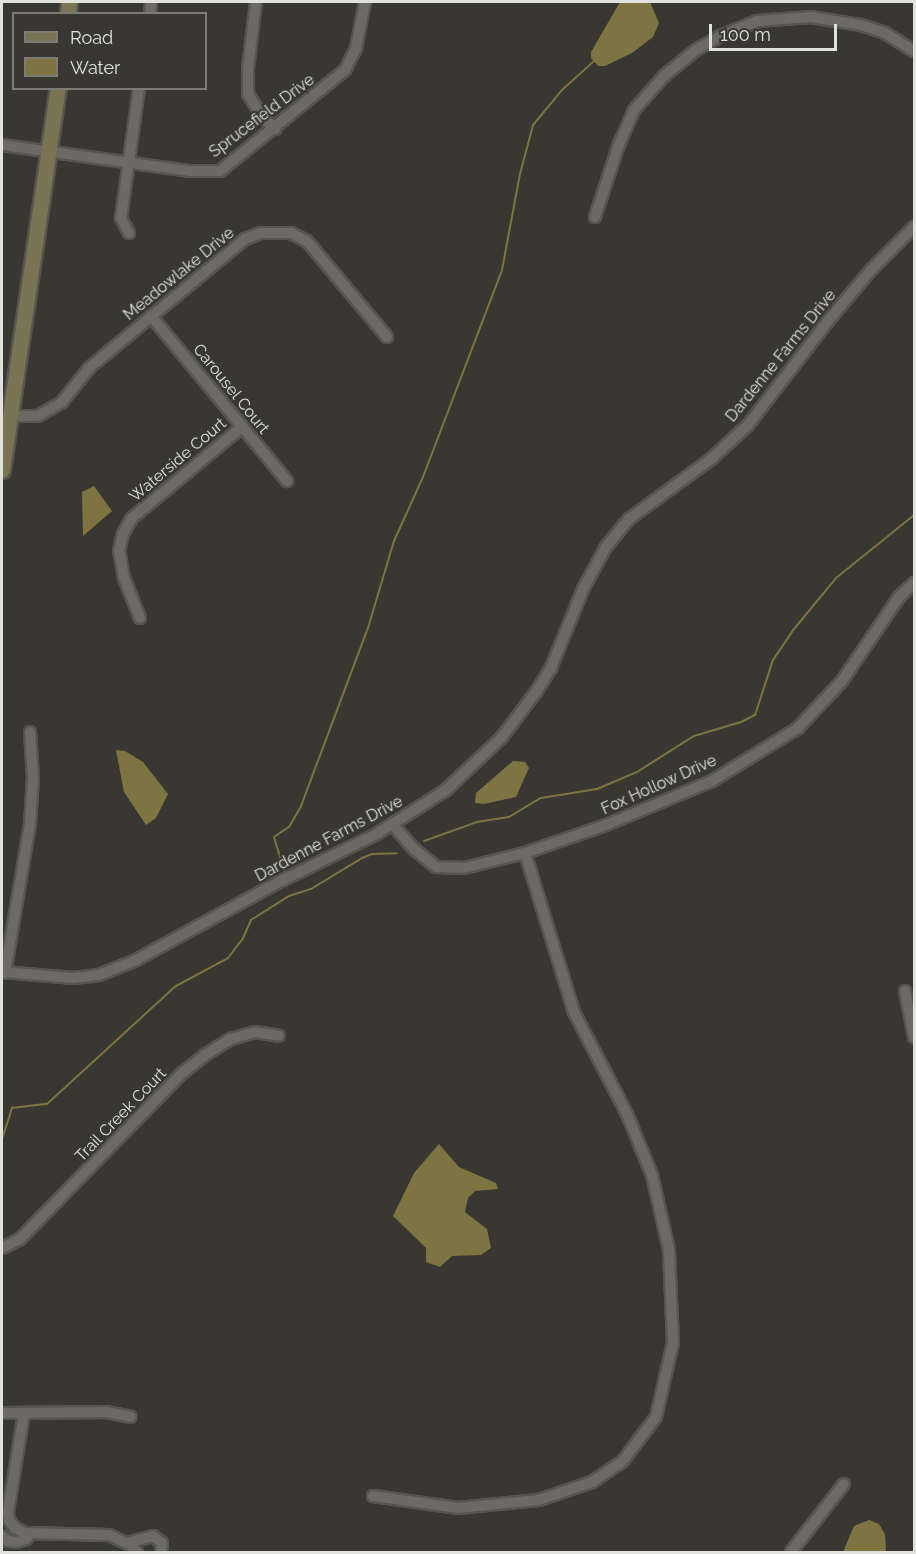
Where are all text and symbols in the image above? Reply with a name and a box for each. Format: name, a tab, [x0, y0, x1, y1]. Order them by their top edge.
legend	[12, 12, 207, 90]
scale bar	[712, 12, 840, 50]
text: 100 m	[720, 24, 771, 45]
text: Road	[70, 27, 113, 48]
text: Water	[70, 57, 120, 78]
street label: Sprucefield Drive	[206, 70, 318, 162]
street label: Meadowlake Drive	[120, 223, 238, 325]
street label: Dardenne Farms Drive	[722, 286, 840, 426]
street label: Carousel Court	[189, 340, 273, 438]
street label: Waterside Court	[126, 414, 230, 506]
street label: Fox Hollow Drive	[598, 751, 720, 819]
street label: Dardenne Farms Drive	[252, 792, 406, 886]
street label: Trail Creek Court	[71, 1064, 171, 1166]

